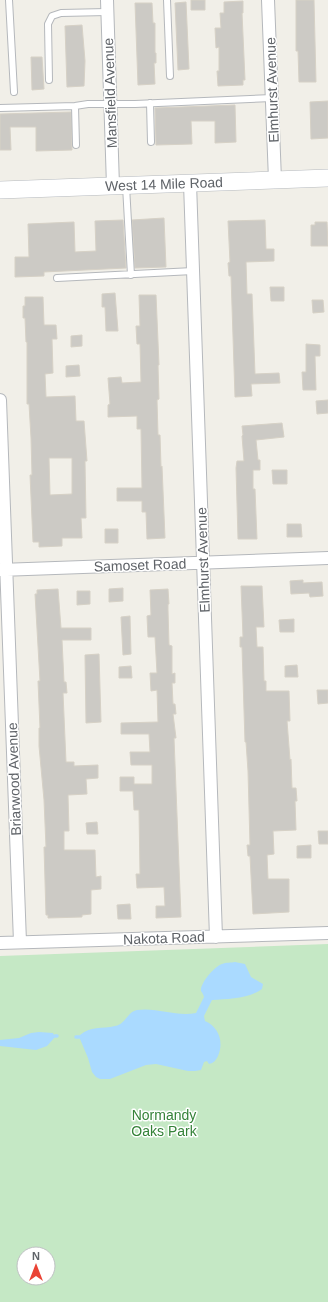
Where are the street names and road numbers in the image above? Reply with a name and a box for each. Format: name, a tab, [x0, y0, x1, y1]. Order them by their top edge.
street label: Mansfield Avenue	[100, 37, 120, 148]
street label: Elmhurst Avenue	[262, 37, 282, 143]
street label: West 14 Mile Road	[105, 174, 223, 194]
street label: Elmhurst Avenue	[193, 507, 213, 613]
street label: Samoset Road	[93, 555, 187, 575]
street label: Briarwood Avenue	[4, 722, 24, 836]
street label: Nakota Road	[123, 929, 205, 947]

